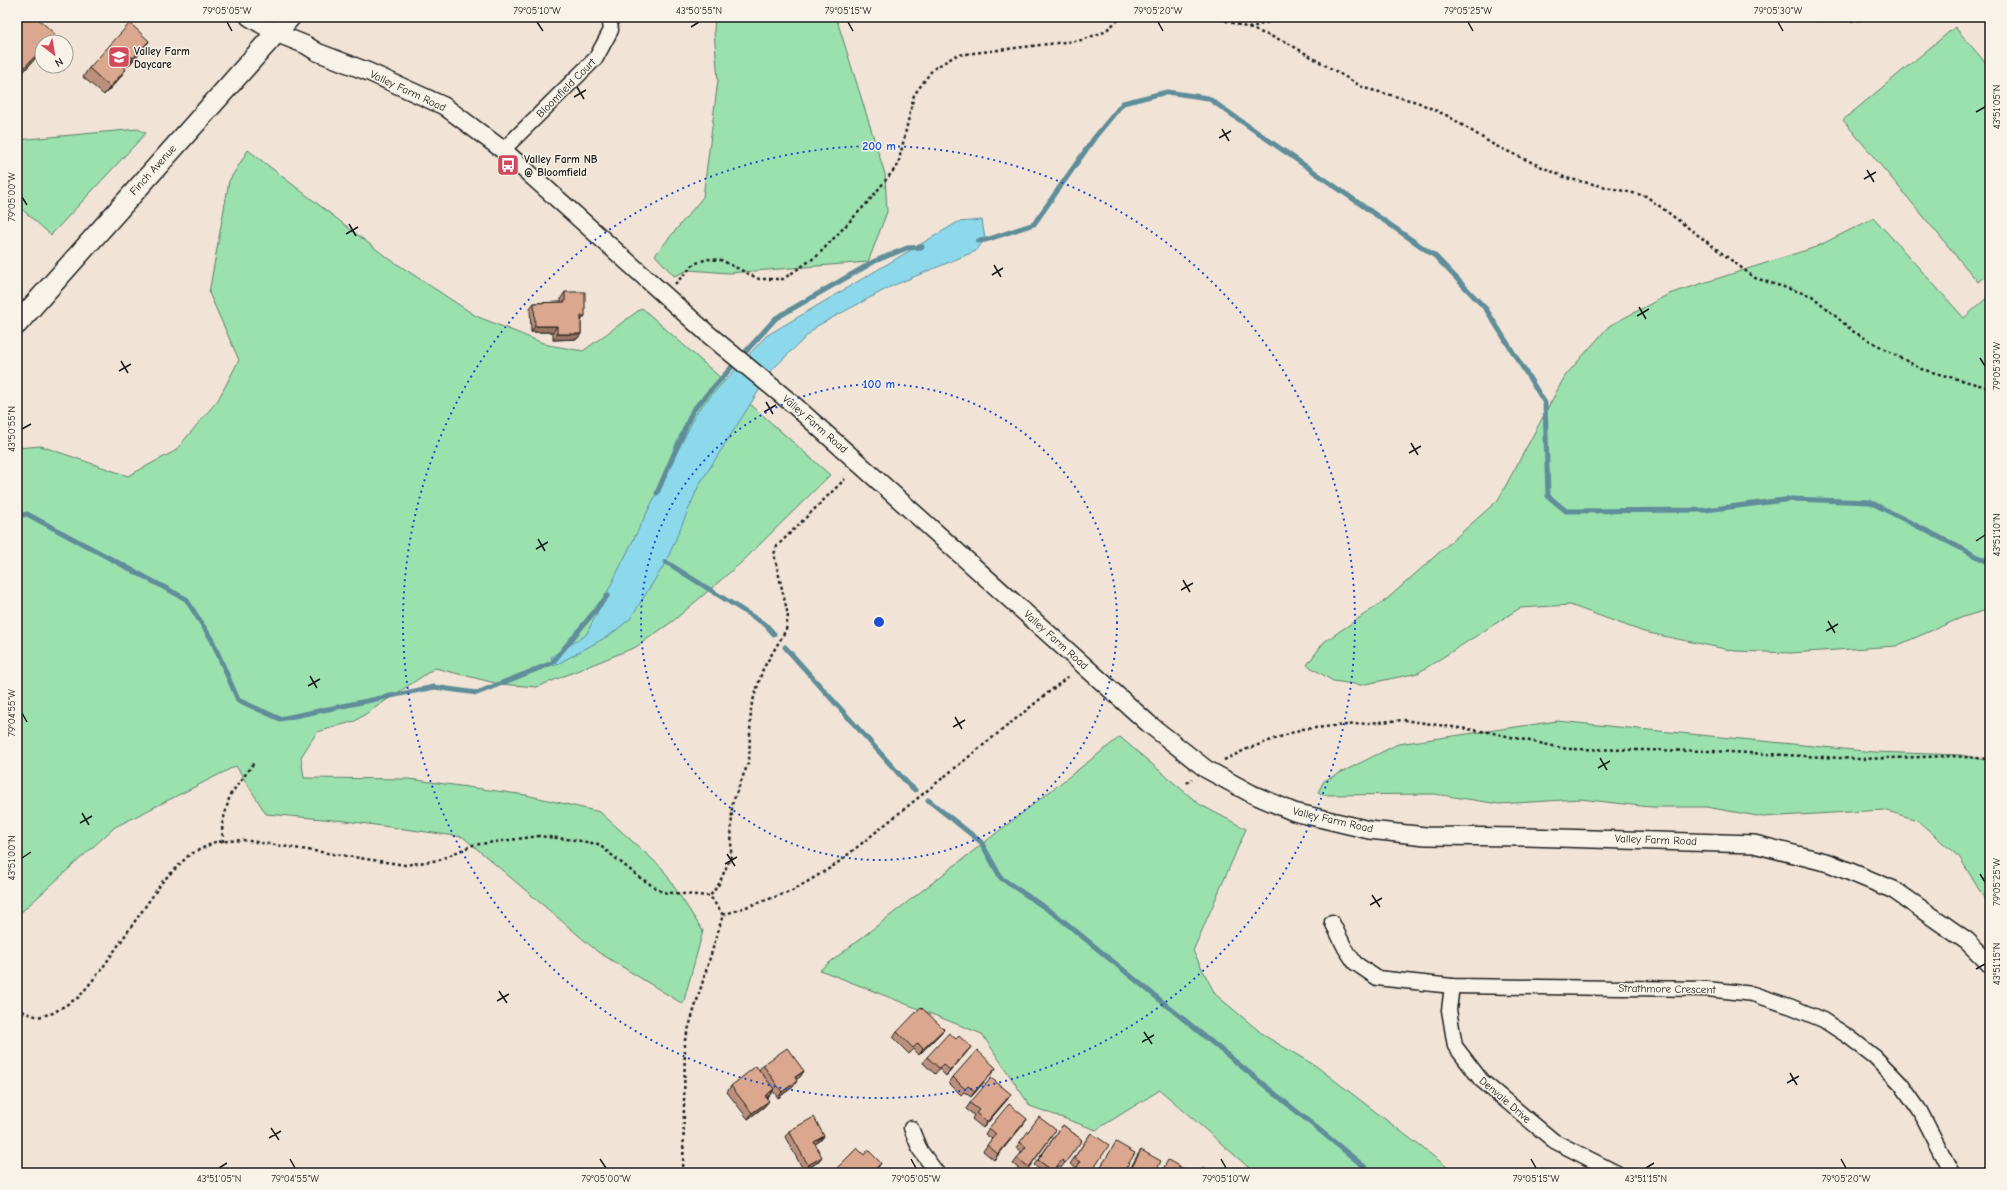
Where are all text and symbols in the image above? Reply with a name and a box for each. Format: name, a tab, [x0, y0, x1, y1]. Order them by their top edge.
text: 79°05'05"W	[203, 5, 252, 17]
text: 79°05'10"W	[513, 5, 561, 17]
text: 43°50'55"N	[676, 5, 722, 17]
text: 79°05'15"W	[825, 5, 872, 17]
text: 79°05'20"W	[1134, 5, 1183, 17]
text: 79°05'25"W	[1444, 5, 1492, 17]
text: 79°05'30"W	[1754, 5, 1803, 17]
north arrow	[34, 34, 74, 74]
school or university icon: Valley Farm Daycare	[106, 44, 132, 70]
place label: Valley Farm Daycare	[134, 45, 190, 71]
text: N	[52, 55, 65, 70]
street label: Bloomfield Court	[534, 55, 599, 120]
street label: Valley Farm Road	[368, 68, 448, 114]
text: 43°51'05"N	[1991, 85, 2003, 129]
text: 200 m	[862, 139, 896, 153]
street label: Finch Avenue	[127, 142, 179, 198]
bus stop icon: Valley Farm NB @ Bloomfield	[495, 152, 521, 178]
place label: Valley Farm NB @ Bloomfield	[524, 153, 598, 179]
text: 79°05'00"W	[6, 172, 18, 222]
text: 79°05'30"W	[1991, 341, 2003, 390]
text: 100 m	[863, 377, 895, 391]
street label: Valley Farm Road	[780, 392, 850, 456]
text: 43°50'55"N	[6, 406, 18, 452]
text: 43°51'10"N	[1991, 513, 2003, 557]
street label: Valley Farm Road	[1021, 608, 1091, 672]
centre of rings	[872, 615, 886, 629]
text: 79°04'55"W	[6, 689, 18, 737]
street label: Valley Farm Road	[1292, 804, 1375, 836]
street label: Valley Farm Road	[1615, 832, 1697, 848]
text: 43°51'00"N	[6, 835, 18, 881]
text: 79°05'25"W	[1991, 858, 2003, 906]
text: 43°51'15"N	[1991, 943, 2003, 985]
street label: Strathmore Crescent	[1618, 982, 1717, 996]
street label: Denvale Drive	[1477, 1074, 1534, 1126]
text: 43°51'05"N	[197, 1173, 241, 1185]
text: 79°04'55"W	[271, 1173, 319, 1185]
text: 79°05'00"W	[581, 1173, 631, 1185]
text: 79°05'05"W	[892, 1173, 941, 1185]
text: 79°05'10"W	[1202, 1173, 1250, 1185]
text: 79°05'15"W	[1513, 1173, 1560, 1185]
text: 43°51'15"N	[1625, 1173, 1667, 1185]
text: 79°05'20"W	[1822, 1173, 1871, 1185]

